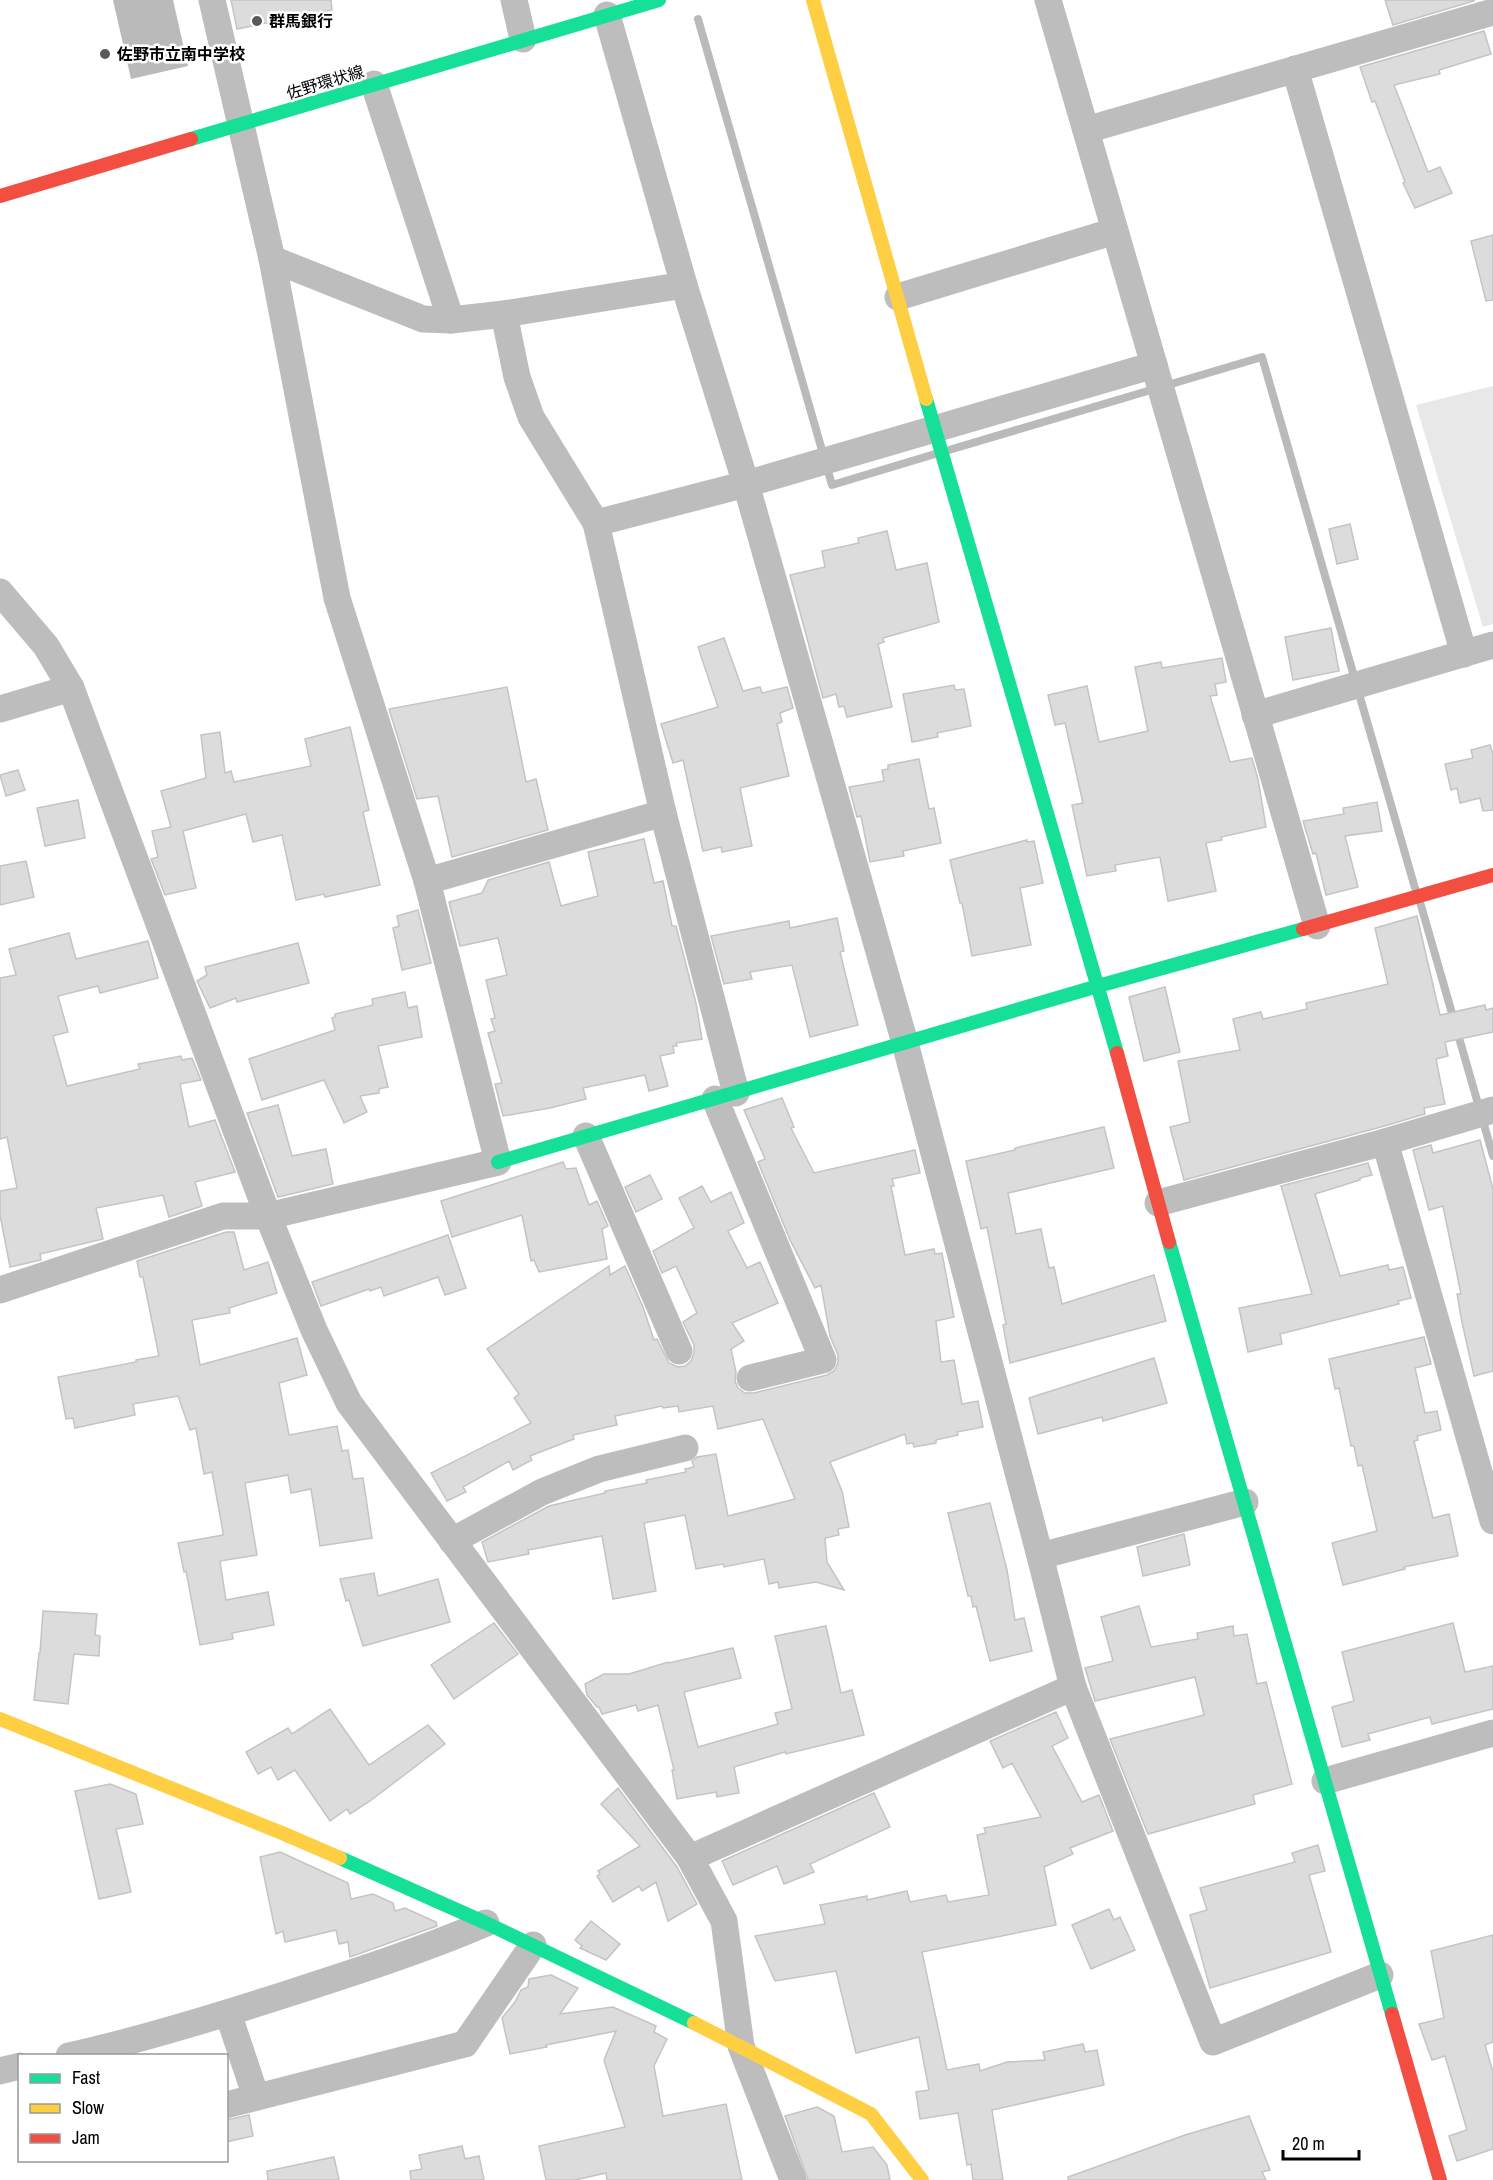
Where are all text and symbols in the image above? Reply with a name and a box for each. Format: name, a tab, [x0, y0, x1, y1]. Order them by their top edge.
place label: 群馬銀行	[269, 10, 333, 32]
marker: 群馬銀行	[250, 14, 264, 28]
place label: 佐野市立南中学校	[116, 43, 245, 65]
marker: 佐野市立南中学校	[98, 47, 112, 61]
street label: 佐野環状線	[284, 60, 366, 104]
legend	[18, 2054, 228, 2162]
text: Fast	[72, 2065, 100, 2090]
text: Slow	[72, 2095, 104, 2120]
scale bar	[1283, 2123, 1360, 2161]
text: Jam	[72, 2125, 100, 2150]
text: 20 m	[1292, 2131, 1325, 2156]

